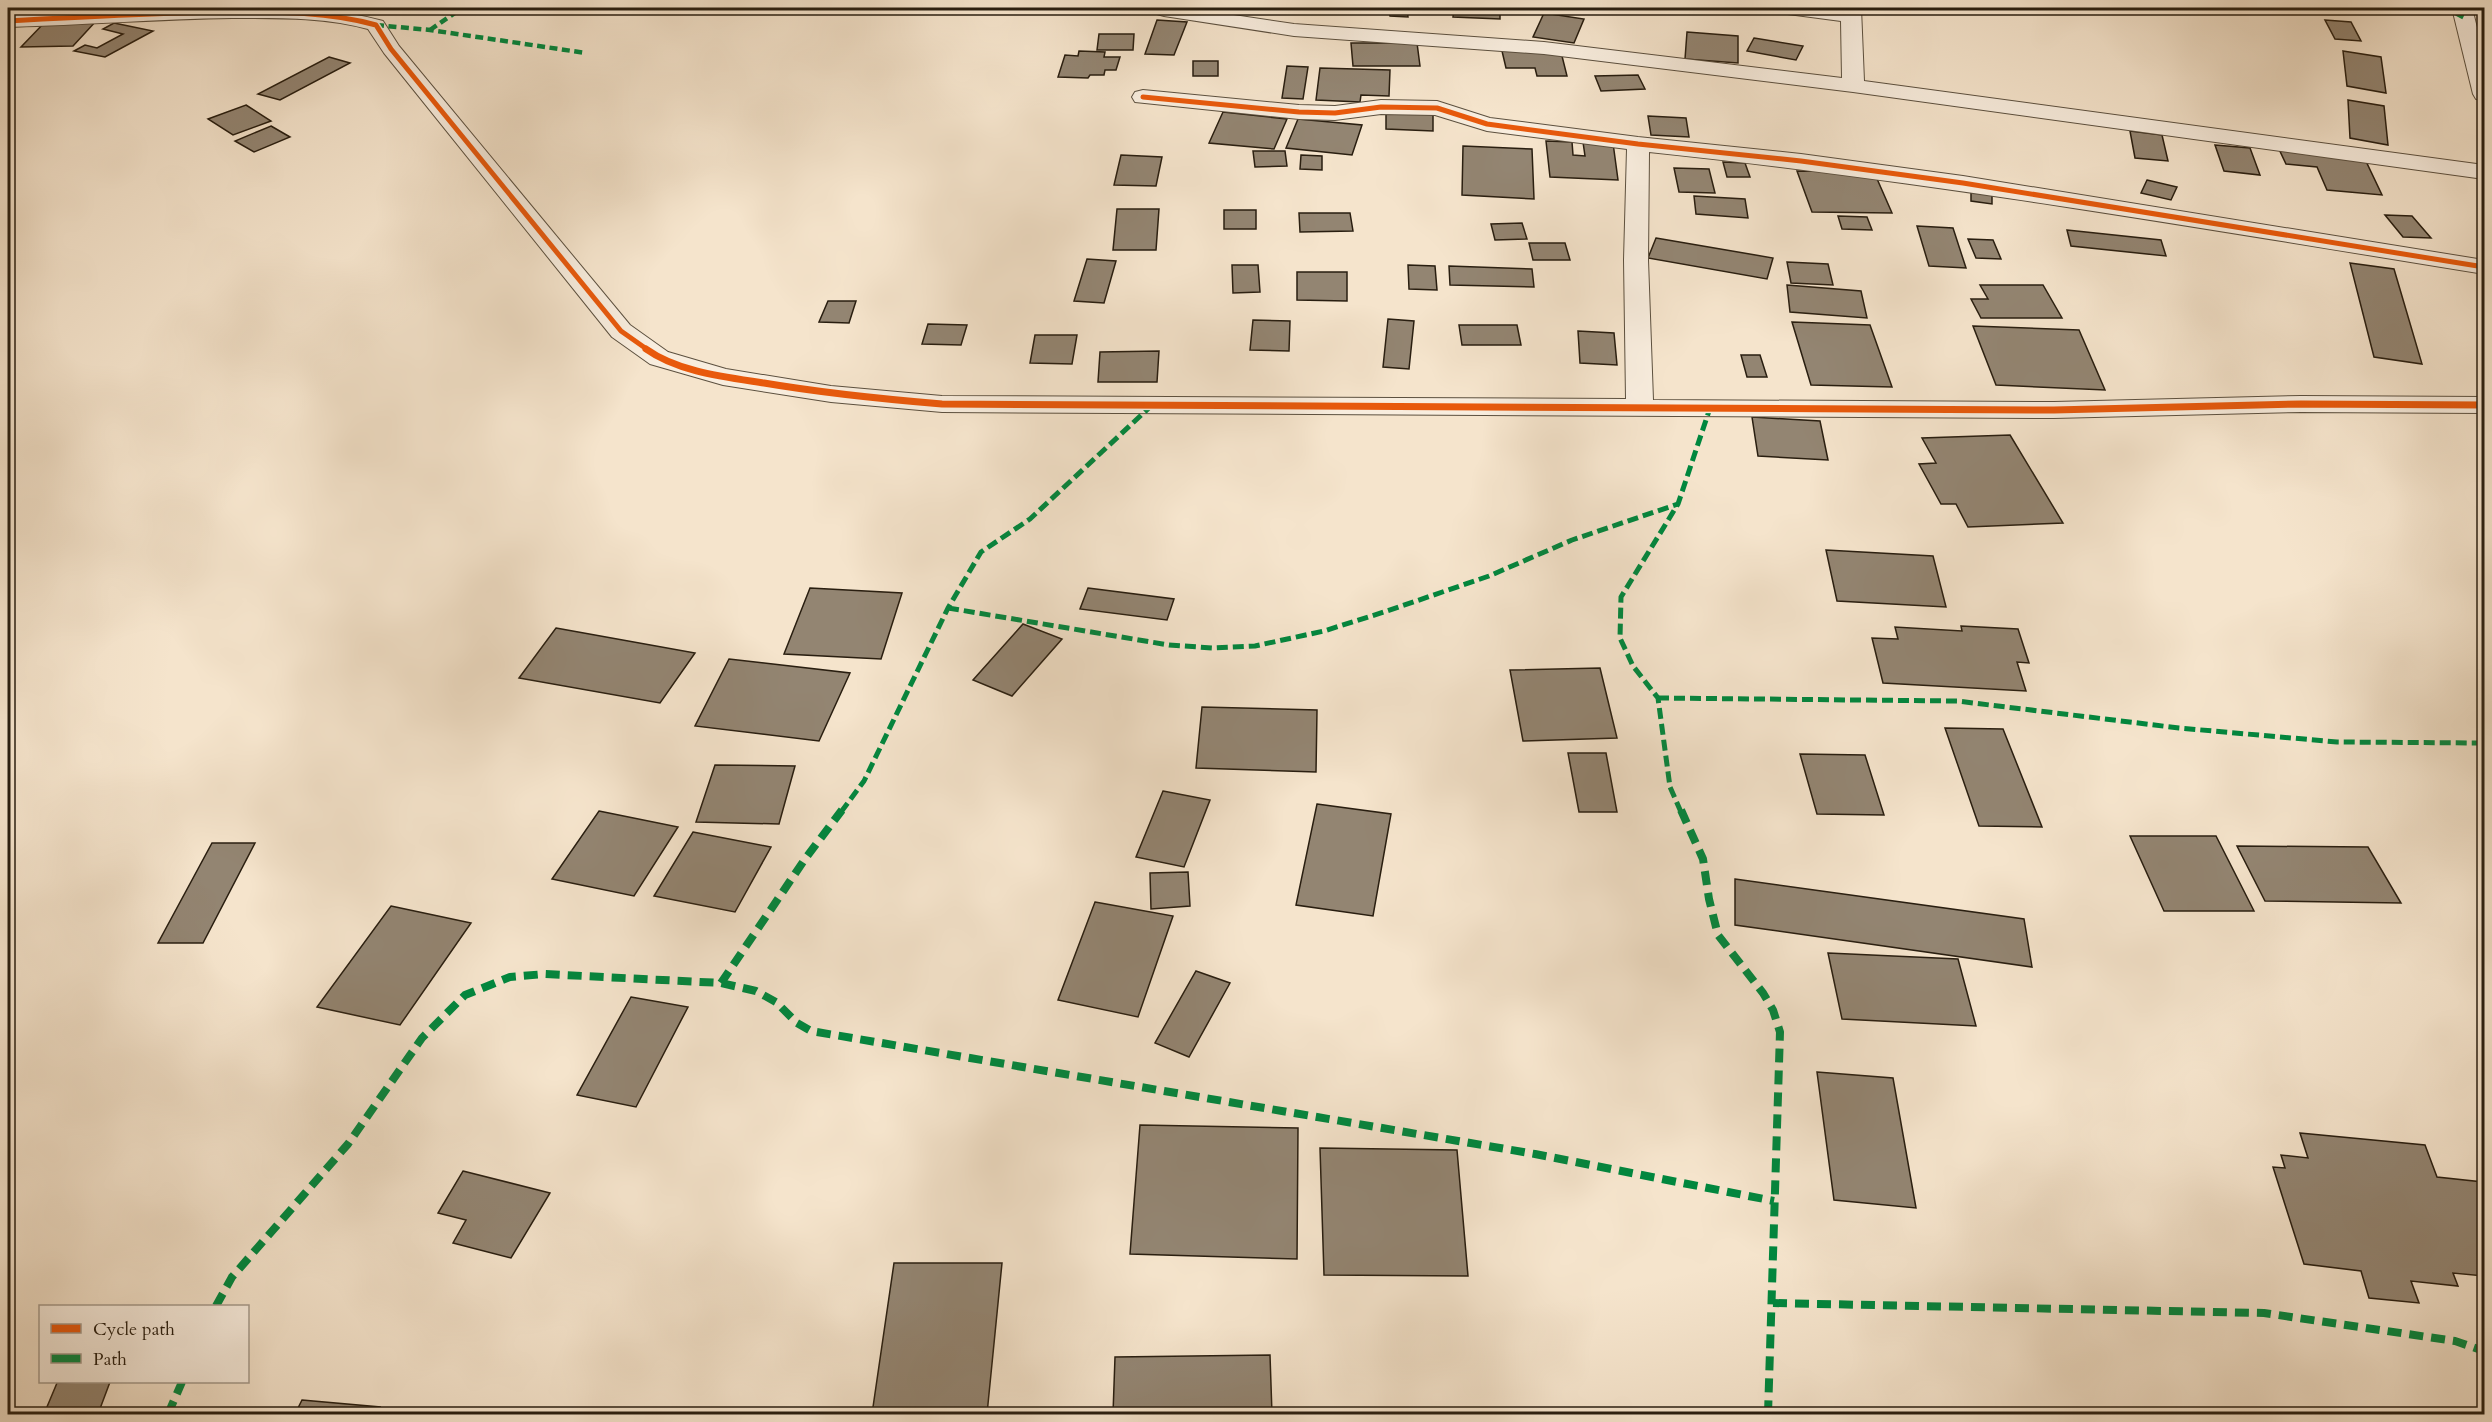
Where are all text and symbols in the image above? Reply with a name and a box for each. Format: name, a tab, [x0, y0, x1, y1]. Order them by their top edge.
legend	[39, 1305, 249, 1383]
text: Cycle path	[93, 1317, 175, 1342]
text: Path	[93, 1347, 127, 1372]

